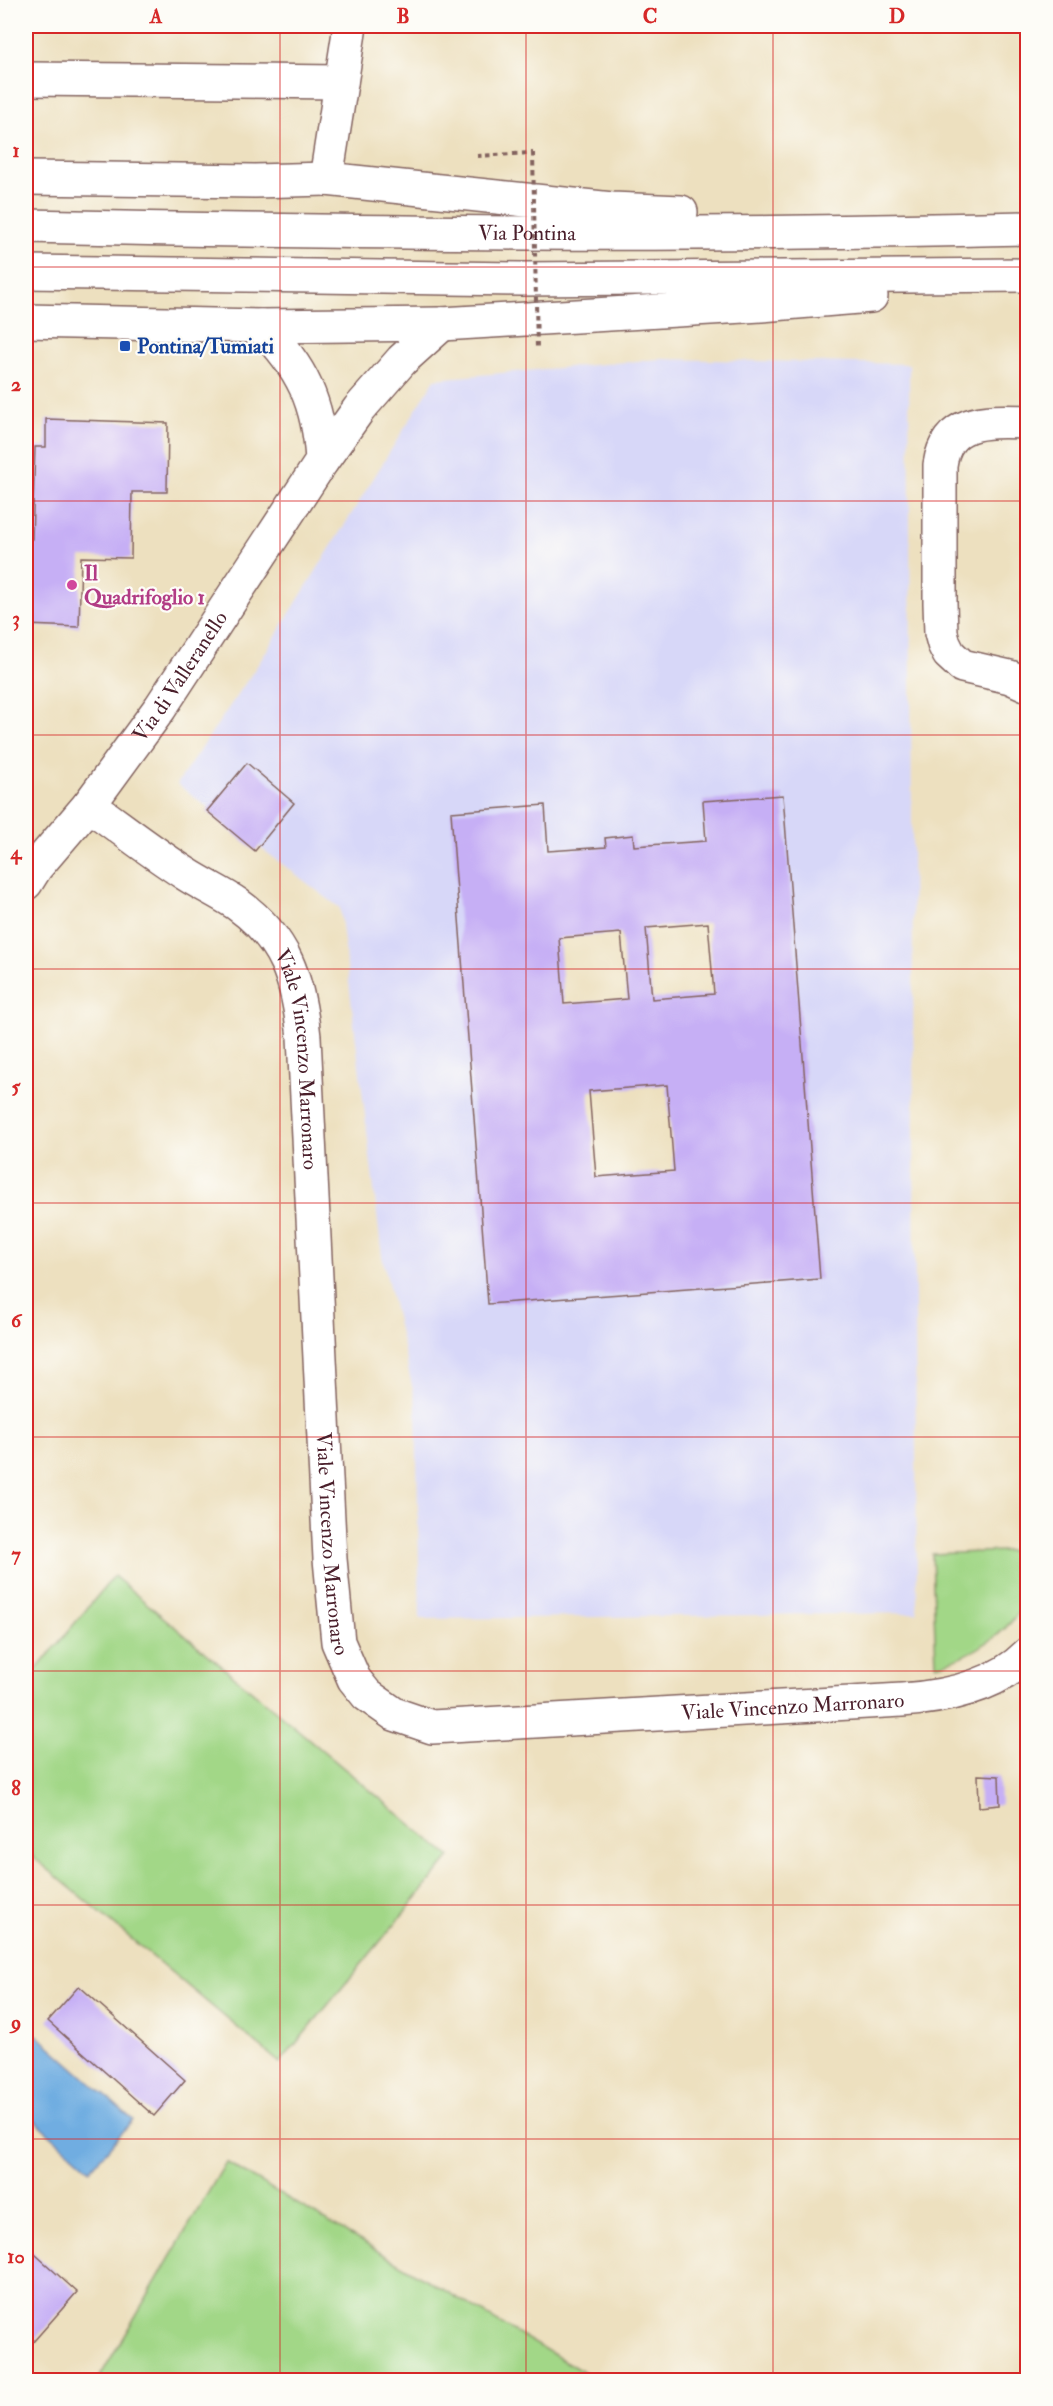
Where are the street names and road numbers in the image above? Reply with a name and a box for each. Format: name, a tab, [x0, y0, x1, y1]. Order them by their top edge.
street label: Via Pontina	[478, 219, 576, 247]
street label: Via di Valleranello	[126, 606, 233, 747]
street label: Viale Vincenzo Marronaro	[269, 944, 324, 1171]
street label: Viale Vincenzo Marronaro	[310, 1431, 356, 1659]
street label: Viale Vincenzo Marronaro	[680, 1686, 905, 1726]

